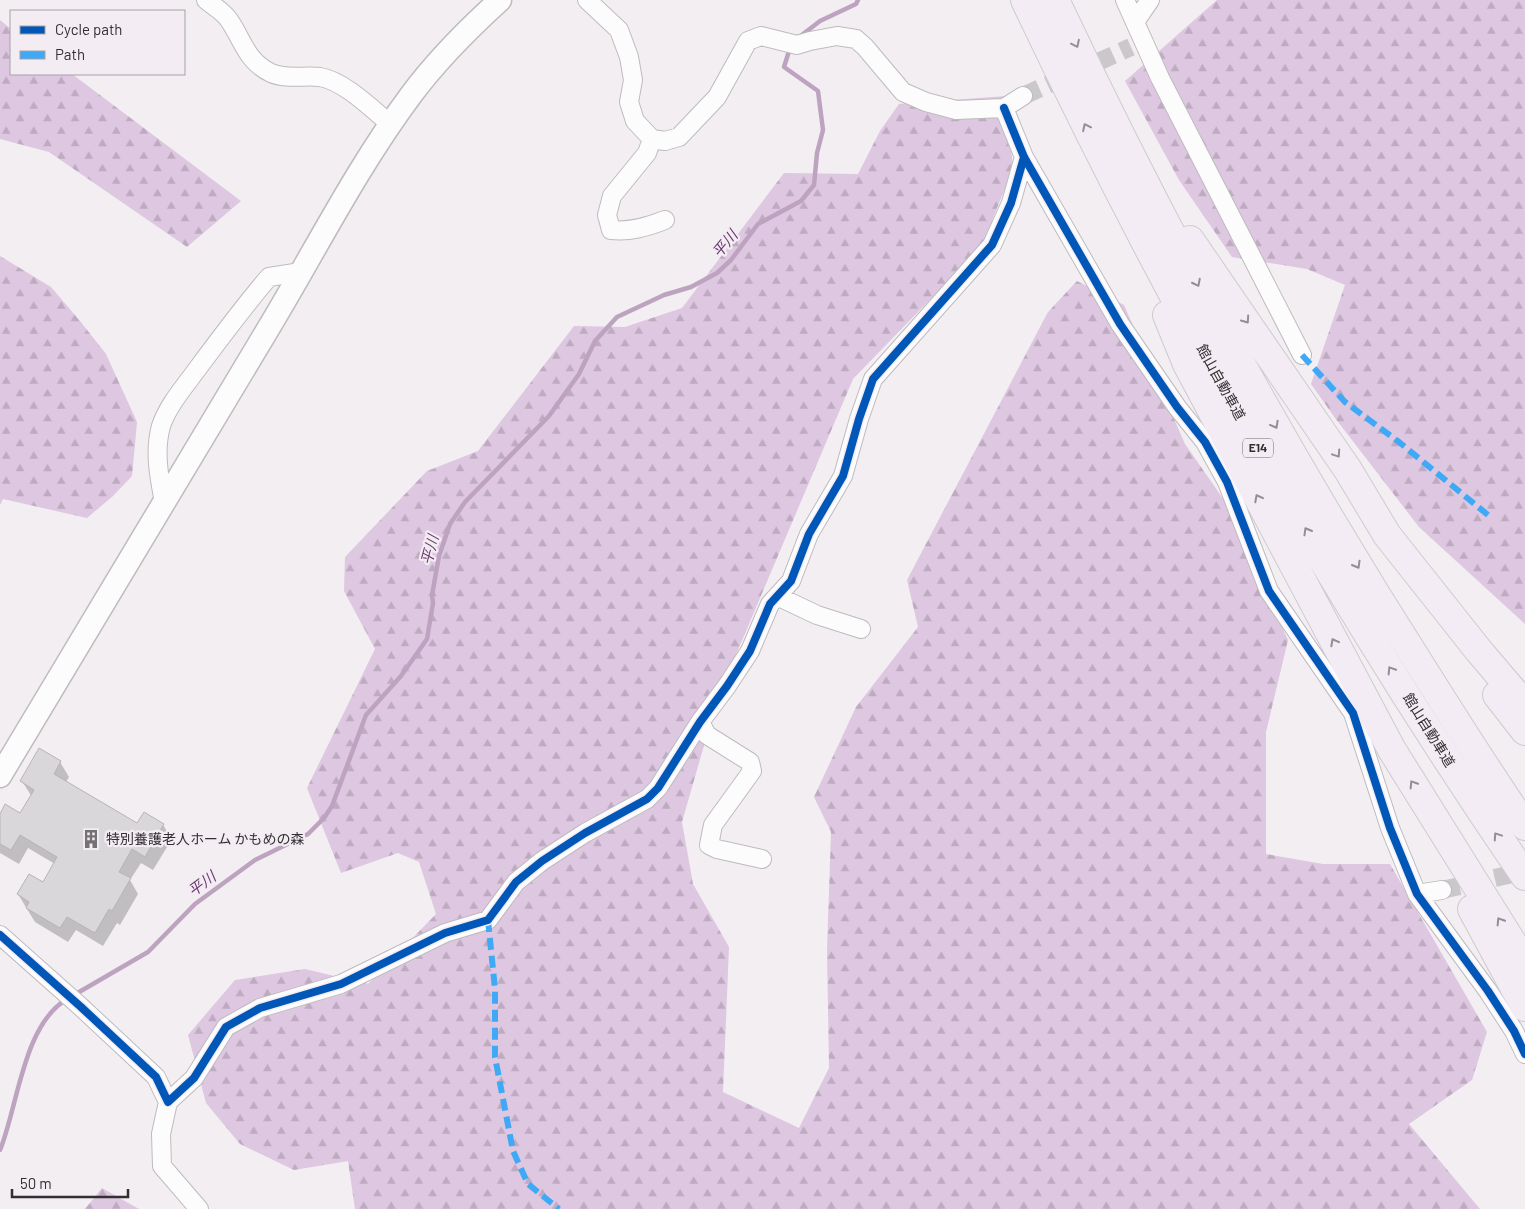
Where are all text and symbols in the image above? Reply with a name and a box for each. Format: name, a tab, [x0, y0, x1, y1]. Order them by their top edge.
legend	[10, 10, 185, 75]
text: Cycle path	[55, 20, 122, 38]
one-way arrow	[1069, 39, 1080, 48]
text: Path	[55, 45, 85, 63]
one-way arrow	[1082, 123, 1093, 132]
water label: 平川	[708, 225, 742, 261]
one-way arrow	[1191, 277, 1201, 286]
one-way arrow	[1240, 314, 1249, 324]
street label: 館山自動車道	[1194, 341, 1249, 423]
one-way arrow	[1269, 419, 1279, 428]
road number: E14	[1243, 438, 1273, 458]
one-way arrow	[1331, 449, 1340, 458]
one-way arrow	[1254, 495, 1264, 504]
one-way arrow	[1303, 527, 1313, 536]
water label: 平川	[416, 531, 442, 567]
one-way arrow	[1351, 560, 1361, 569]
one-way arrow	[1331, 638, 1341, 647]
one-way arrow	[1387, 667, 1397, 676]
street label: 館山自動車道	[1400, 690, 1459, 770]
one-way arrow	[1410, 780, 1420, 789]
building icon: 特別養護老人ホーム かもめの森	[80, 828, 102, 850]
place label: 特別養護老人ホーム かもめの森	[106, 830, 304, 847]
one-way arrow	[1494, 832, 1503, 842]
water label: 平川	[184, 866, 220, 899]
one-way arrow	[1496, 918, 1506, 927]
scale bar	[12, 1166, 129, 1198]
text: 50 m	[20, 1174, 52, 1192]

